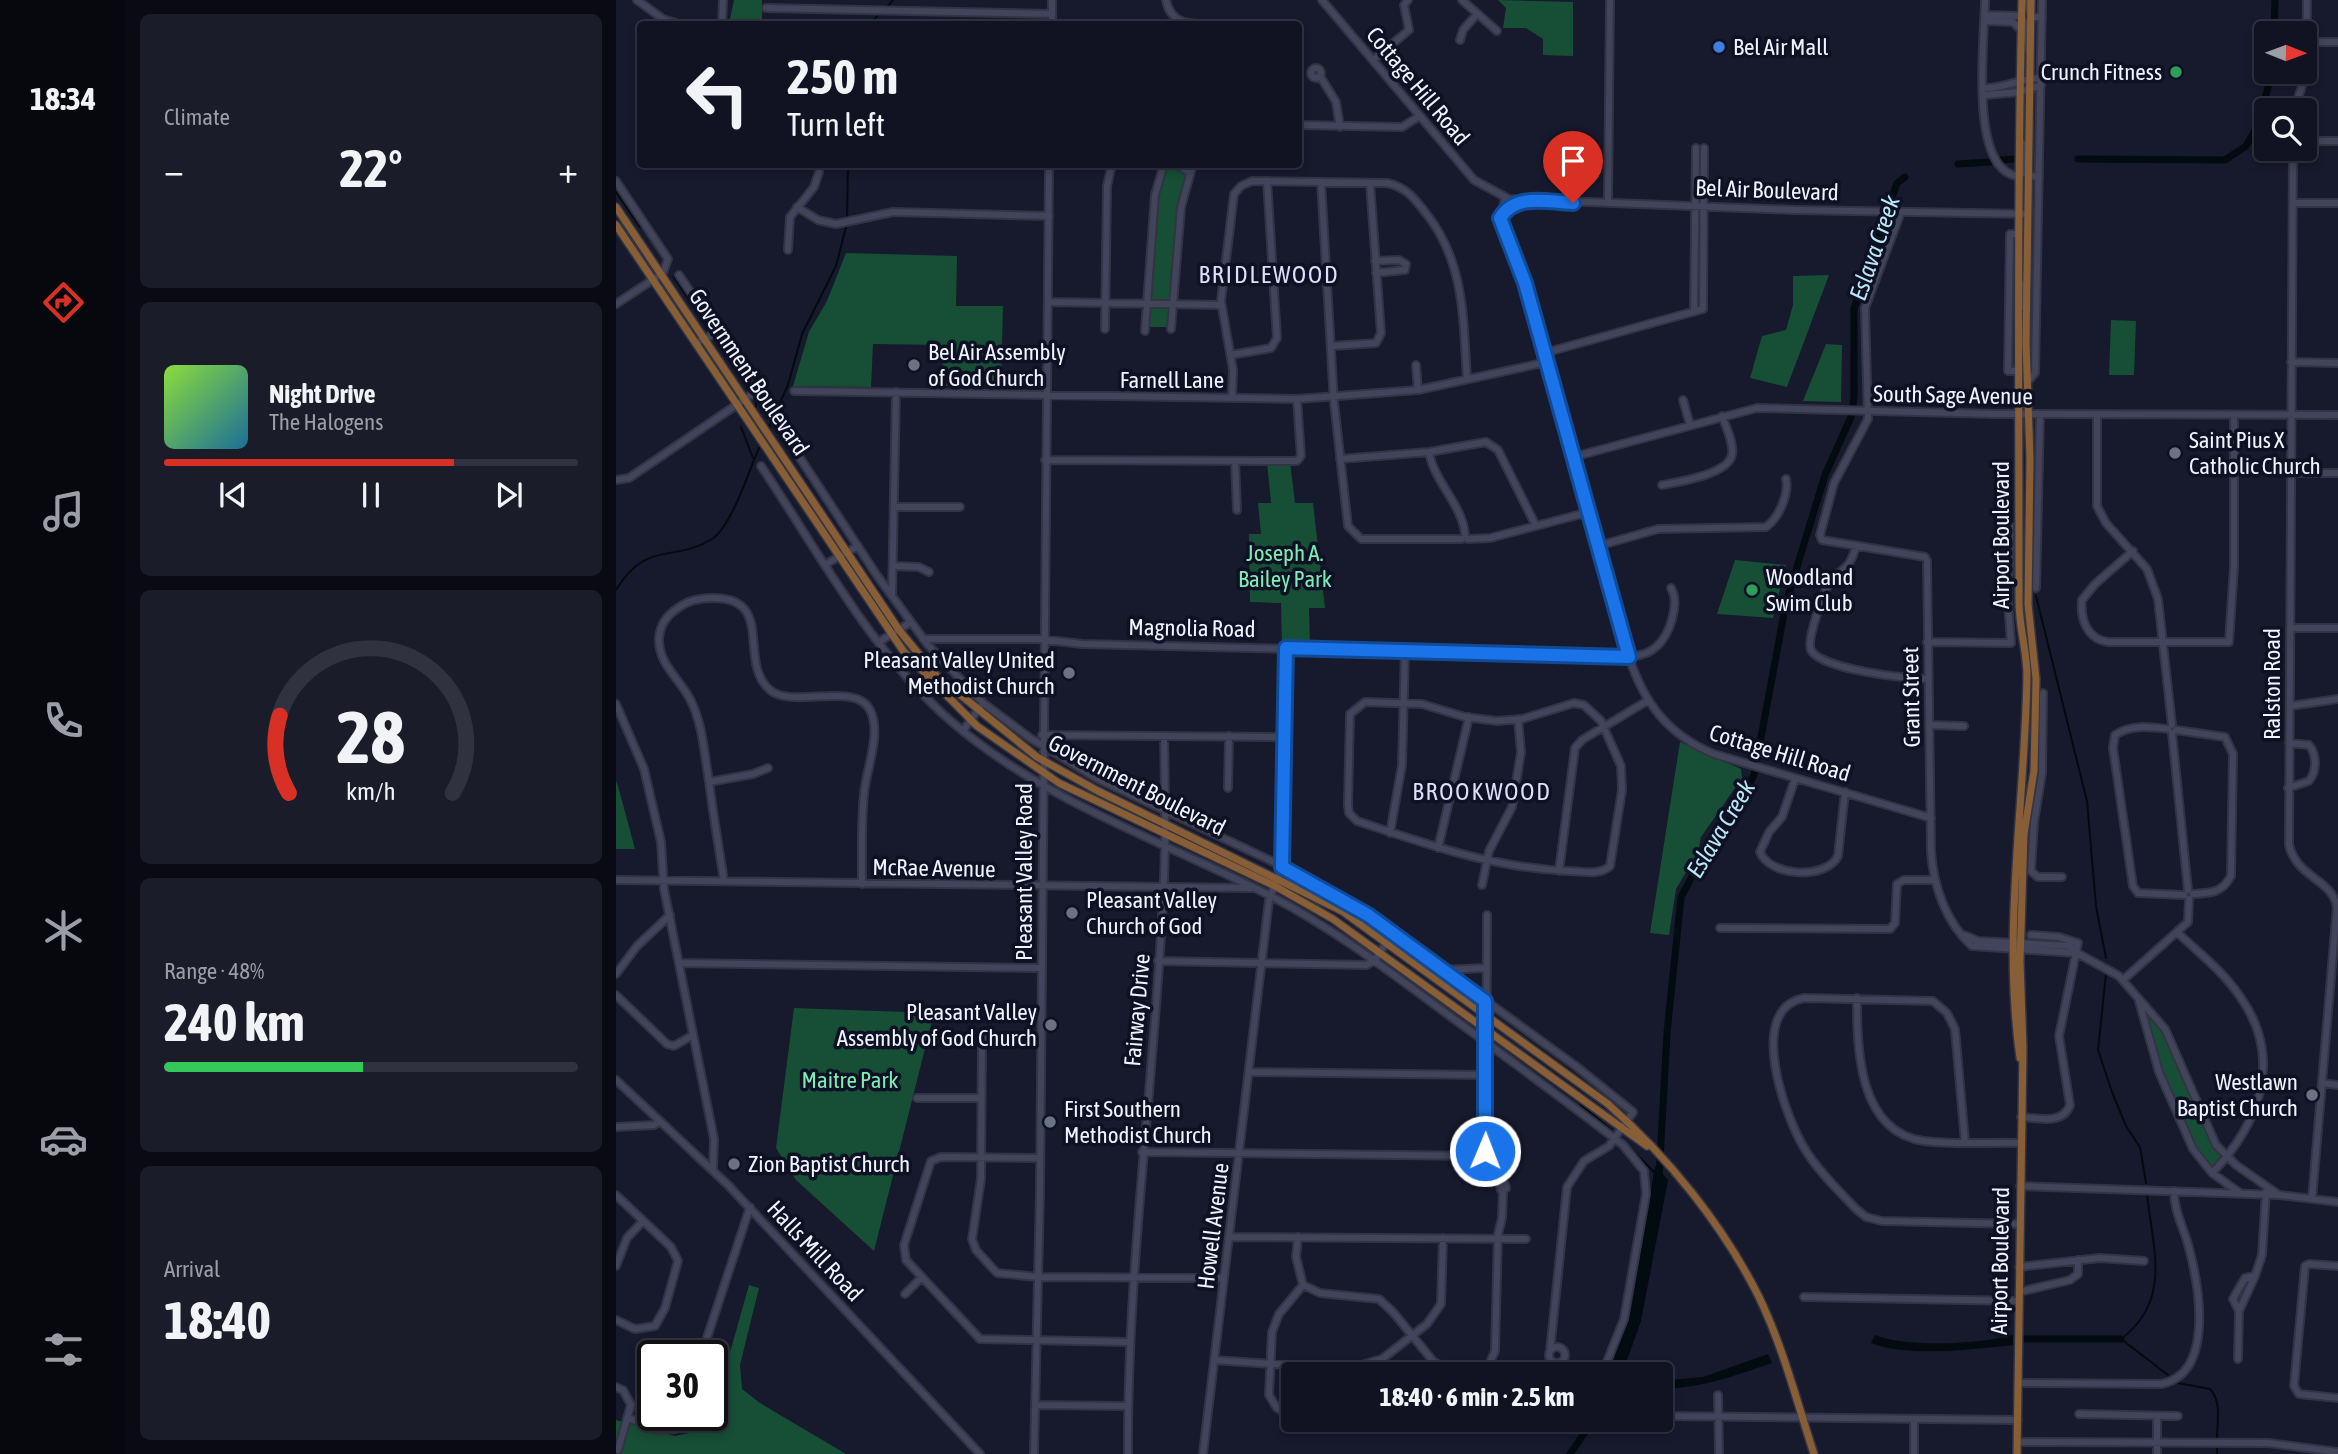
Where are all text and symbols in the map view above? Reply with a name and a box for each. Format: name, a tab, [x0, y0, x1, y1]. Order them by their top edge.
north arrow	[2254, 21, 2317, 84]
map controls	[2254, 21, 2317, 161]
street label: Cottage Hill Road	[1361, 22, 1475, 150]
place label: Bel Air Mall	[1733, 34, 1828, 60]
marker: Bel Air Mall	[1711, 39, 1727, 55]
text: 250 m	[787, 48, 898, 104]
icon: left	[672, 49, 763, 140]
place label: Crunch Fitness	[2041, 59, 2162, 85]
marker: Crunch Fitness	[2168, 64, 2184, 80]
text: 18:34	[30, 80, 96, 117]
button: search	[2254, 98, 2317, 161]
text: Climate	[164, 104, 230, 130]
text: Turn left	[787, 106, 885, 143]
pin	[1543, 131, 1603, 203]
text: 22°	[339, 138, 403, 198]
icon: arrive	[1554, 142, 1592, 180]
text: −	[164, 148, 184, 191]
text: +	[558, 148, 578, 191]
street label: Bel Air Boulevard	[1695, 175, 1839, 205]
water label: Eslava Creek	[1844, 192, 1905, 304]
district label: BRIDLEWOOD	[1198, 261, 1340, 288]
icon: directions	[39, 278, 88, 327]
street label: Government Boulevard	[684, 284, 814, 460]
place label: Bel Air Assembly of God Church	[928, 339, 1066, 391]
marker: Bel Air Assembly of God Church	[906, 357, 922, 373]
street label: Farnell Lane	[1120, 367, 1224, 393]
text: Night Drive	[269, 379, 376, 409]
street label: South Sage Avenue	[1873, 381, 2033, 409]
text: The Halogens	[269, 409, 383, 435]
place label: Saint Pius X Catholic Church	[2189, 427, 2321, 479]
marker: Saint Pius X Catholic Church	[2167, 445, 2183, 461]
street label: Airport Boulevard	[1988, 461, 2014, 609]
icon: previous	[214, 476, 252, 514]
icon: pause	[352, 476, 390, 514]
icon: next	[490, 476, 528, 514]
icon: music	[39, 487, 88, 536]
park label: Joseph A. Bailey Park	[1238, 540, 1332, 592]
place label: Woodland Swim Club	[1766, 564, 1853, 616]
marker: Woodland Swim Club	[1744, 582, 1760, 598]
street label: Magnolia Road	[1128, 614, 1256, 642]
street label: Ralston Road	[2259, 628, 2285, 740]
street label: Grant Street	[1897, 646, 1925, 748]
place label: Pleasant Valley United Methodist Church	[863, 647, 1055, 699]
marker: Pleasant Valley United Methodist Church	[1061, 665, 1077, 681]
text: 28	[337, 695, 405, 778]
icon: phone	[39, 696, 88, 745]
street label: Cottage Hill Road	[1706, 719, 1854, 787]
street label: Government Boulevard	[1044, 729, 1230, 841]
water label: Eslava Creek	[1681, 775, 1760, 882]
text: km/h	[346, 777, 396, 805]
district label: BROOKWOOD	[1412, 778, 1552, 805]
street label: Pleasant Valley Road	[1011, 783, 1037, 961]
street label: McRae Avenue	[872, 854, 996, 882]
place label: Pleasant Valley Church of God	[1086, 887, 1217, 939]
marker: Pleasant Valley Church of God	[1064, 905, 1080, 921]
icon: climate	[39, 906, 88, 955]
street label: Fairway Drive	[1119, 953, 1155, 1067]
text: Range · 48%	[164, 958, 264, 984]
text: 240 km	[164, 992, 305, 1052]
place label: Pleasant Valley Assembly of God Church	[837, 999, 1037, 1051]
marker: Pleasant Valley Assembly of God Church	[1043, 1017, 1059, 1033]
park label: Maitre Park	[802, 1067, 898, 1093]
place label: Westlawn Baptist Church	[2177, 1069, 2298, 1121]
marker: Westlawn Baptist Church	[2304, 1087, 2320, 1103]
place label: First Southern Methodist Church	[1064, 1096, 1212, 1148]
marker: First Southern Methodist Church	[1042, 1114, 1058, 1130]
position arrow	[1448, 1114, 1522, 1188]
icon: car	[39, 1115, 88, 1164]
place label: Zion Baptist Church	[748, 1151, 910, 1177]
marker: Zion Baptist Church	[726, 1156, 742, 1172]
street label: Howell Avenue	[1192, 1161, 1234, 1291]
street label: Airport Boulevard	[1986, 1187, 2014, 1335]
street label: Halls Mill Road	[762, 1196, 868, 1306]
text: Arrival	[164, 1256, 220, 1282]
text: 18:40	[164, 1290, 271, 1350]
icon: filters	[39, 1325, 88, 1374]
speed limit sign: 30	[637, 1340, 728, 1431]
text: 18:40 · 6 min · 2.5 km	[1380, 1382, 1574, 1412]

